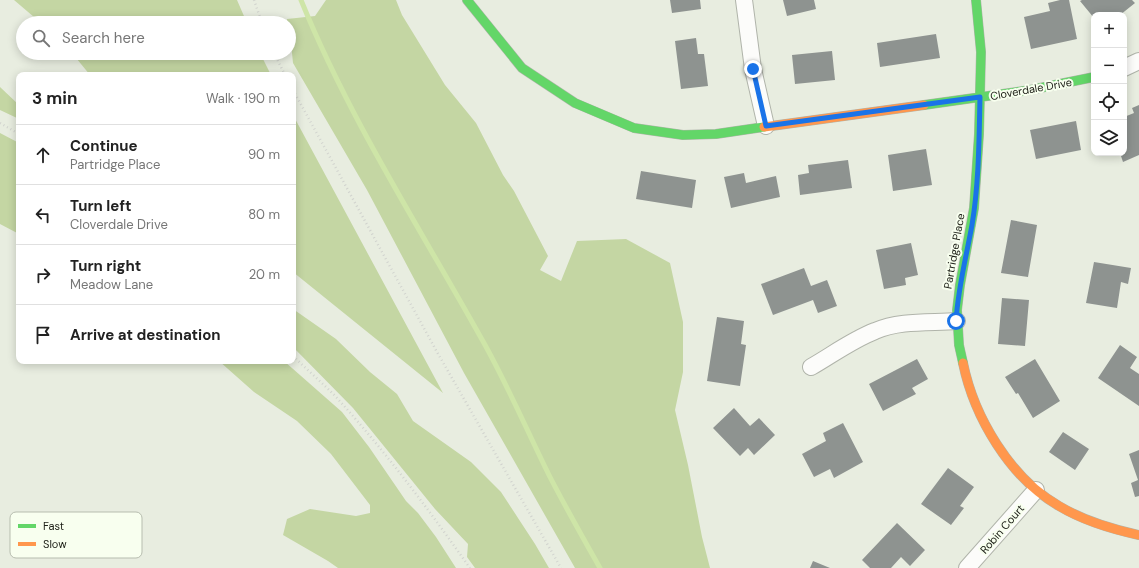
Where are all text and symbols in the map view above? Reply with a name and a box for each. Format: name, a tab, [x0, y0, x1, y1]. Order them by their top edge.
map controls	[1091, 12, 1127, 156]
button: +	[1091, 12, 1127, 48]
search box	[16, 16, 296, 60]
icon: search	[30, 27, 52, 49]
text: Search here	[62, 28, 145, 48]
button: −	[1091, 48, 1127, 84]
route end	[744, 60, 762, 78]
street label: Cloverdale Drive	[989, 75, 1073, 103]
button: locate	[1091, 84, 1127, 120]
text: 3 min	[32, 87, 77, 109]
text: Walk · 190 m	[206, 90, 280, 107]
button: layers	[1091, 120, 1127, 156]
text: Continue	[70, 136, 138, 156]
icon: ahead	[32, 144, 54, 166]
text: 90 m	[248, 146, 280, 163]
text: Partridge Place	[70, 156, 160, 173]
text: Turn left	[70, 196, 131, 216]
icon: left	[32, 204, 54, 226]
text: 80 m	[248, 206, 280, 223]
street label: Partridge Place	[940, 212, 968, 290]
text: Cloverdale Drive	[70, 216, 168, 233]
text: Turn right	[70, 256, 141, 276]
icon: right	[32, 264, 54, 286]
text: 20 m	[249, 266, 280, 283]
text: Meadow Lane	[70, 276, 153, 293]
route start	[947, 312, 965, 330]
icon: arrive	[32, 324, 54, 346]
text: Arrive at destination	[70, 325, 221, 345]
street label: Robin Court	[977, 502, 1027, 556]
legend	[10, 512, 142, 558]
text: Fast	[43, 519, 64, 533]
text: Slow	[43, 537, 67, 551]

